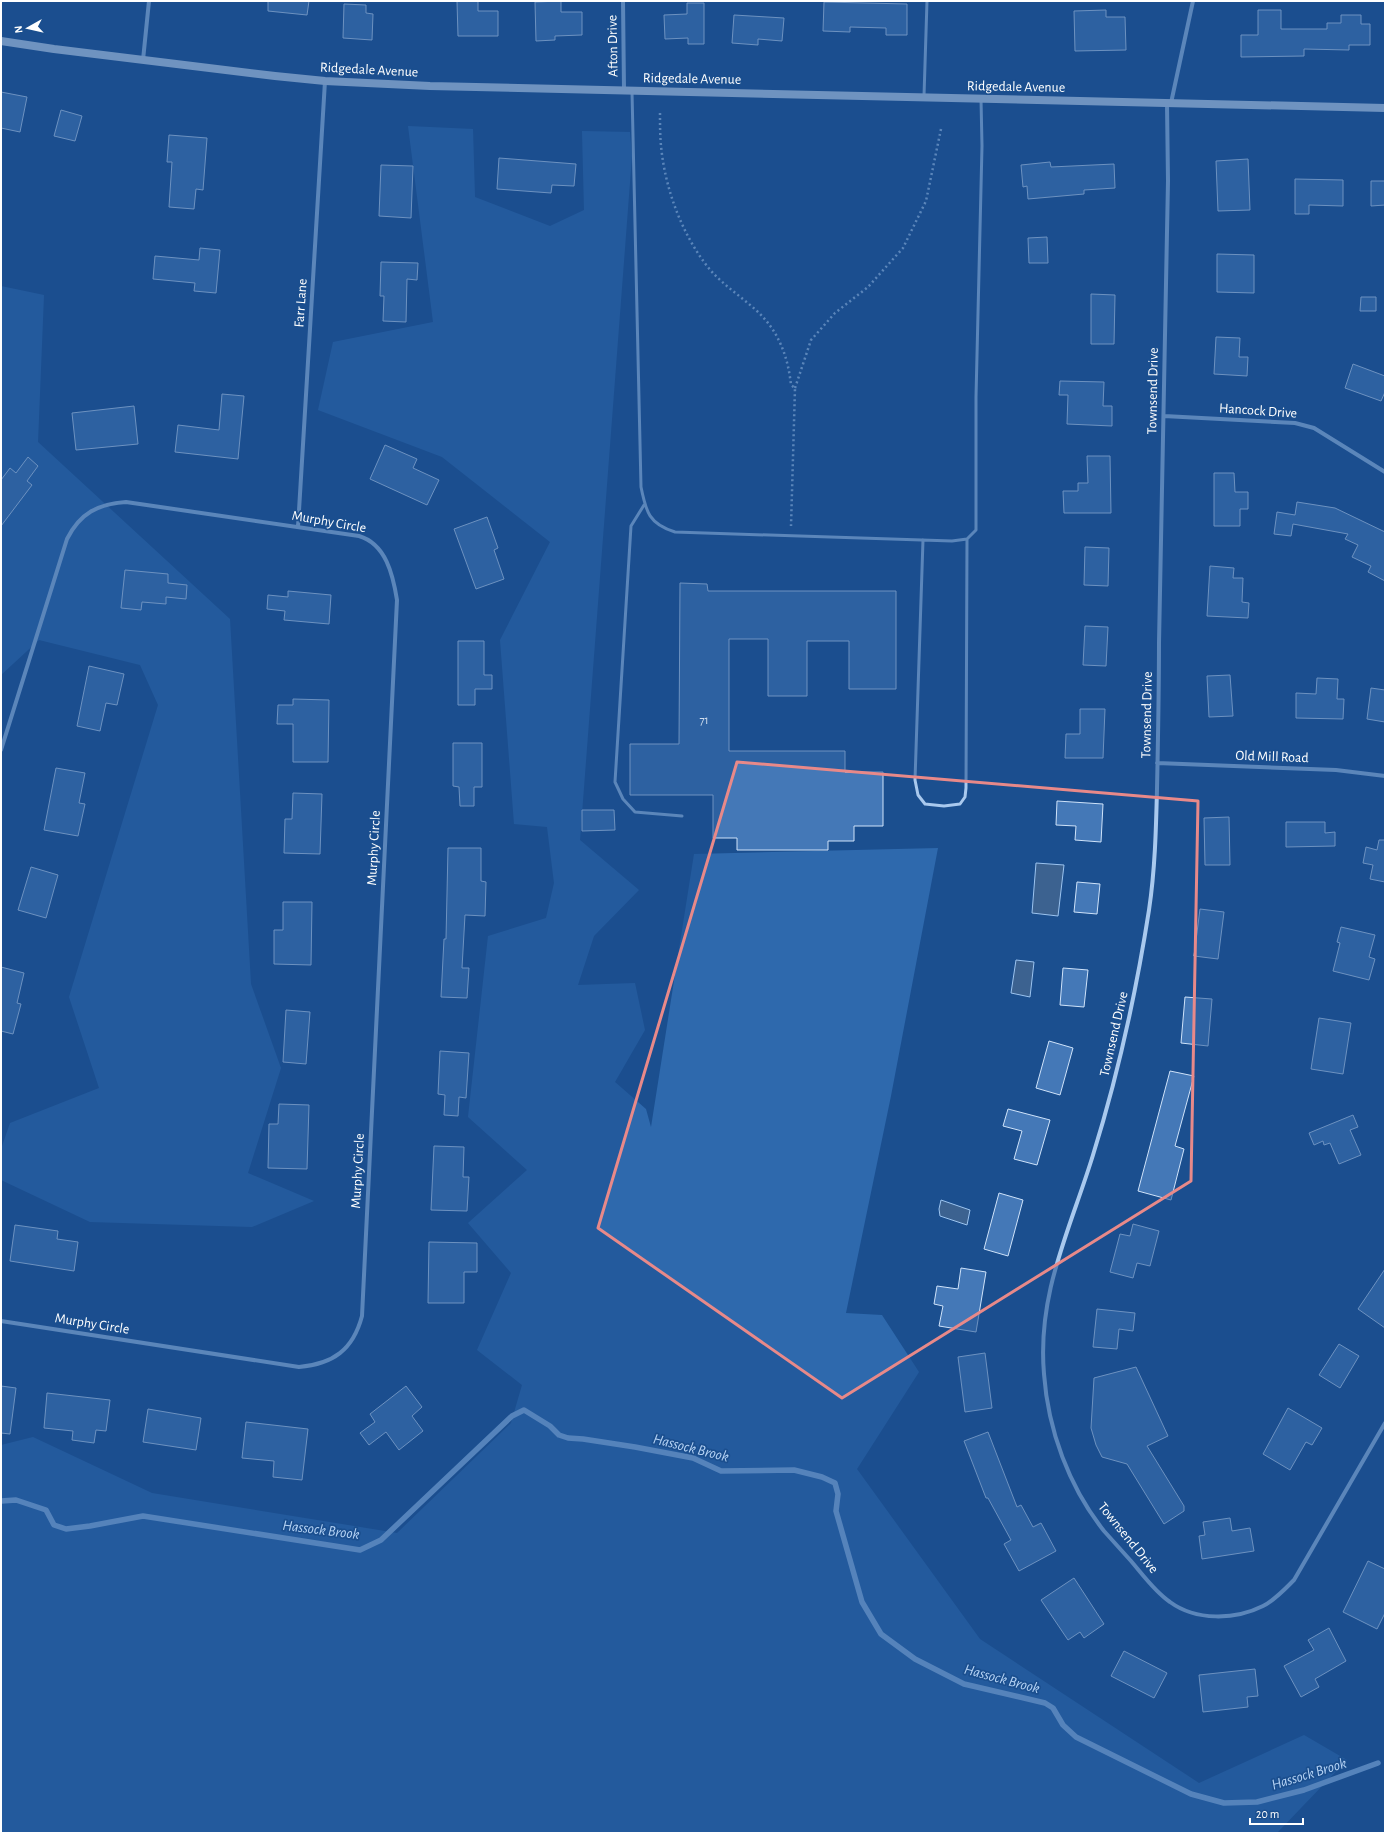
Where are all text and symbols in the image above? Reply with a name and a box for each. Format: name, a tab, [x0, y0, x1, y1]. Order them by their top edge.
north arrow	[8, 8, 48, 48]
street label: Afton Drive	[605, 15, 621, 77]
text: N	[13, 25, 25, 34]
street label: Ridgedale Avenue	[319, 60, 419, 80]
street label: Ridgedale Avenue	[643, 71, 741, 87]
street label: Ridgedale Avenue	[967, 79, 1065, 95]
street label: Farr Lane	[292, 278, 310, 328]
street label: Townsend Drive	[1145, 347, 1161, 435]
street label: Hancock Drive	[1218, 401, 1298, 421]
street label: Murphy Circle	[291, 509, 367, 535]
street label: Townsend Drive	[1139, 671, 1155, 759]
house number: 71	[699, 714, 709, 726]
street label: Old Mill Road	[1235, 749, 1309, 765]
street label: Murphy Circle	[365, 810, 383, 886]
street label: Townsend Drive	[1097, 990, 1131, 1078]
street label: Murphy Circle	[349, 1133, 367, 1209]
street label: Murphy Circle	[54, 1311, 130, 1337]
water label: Hassock Brook	[652, 1431, 731, 1465]
street label: Townsend Drive	[1095, 1500, 1161, 1576]
water label: Hassock Brook	[282, 1518, 360, 1542]
water label: Hassock Brook	[963, 1662, 1041, 1696]
water label: Hassock Brook	[1270, 1755, 1348, 1793]
scale bar	[1250, 1800, 1303, 1826]
text: 20 m	[1256, 1808, 1279, 1820]

